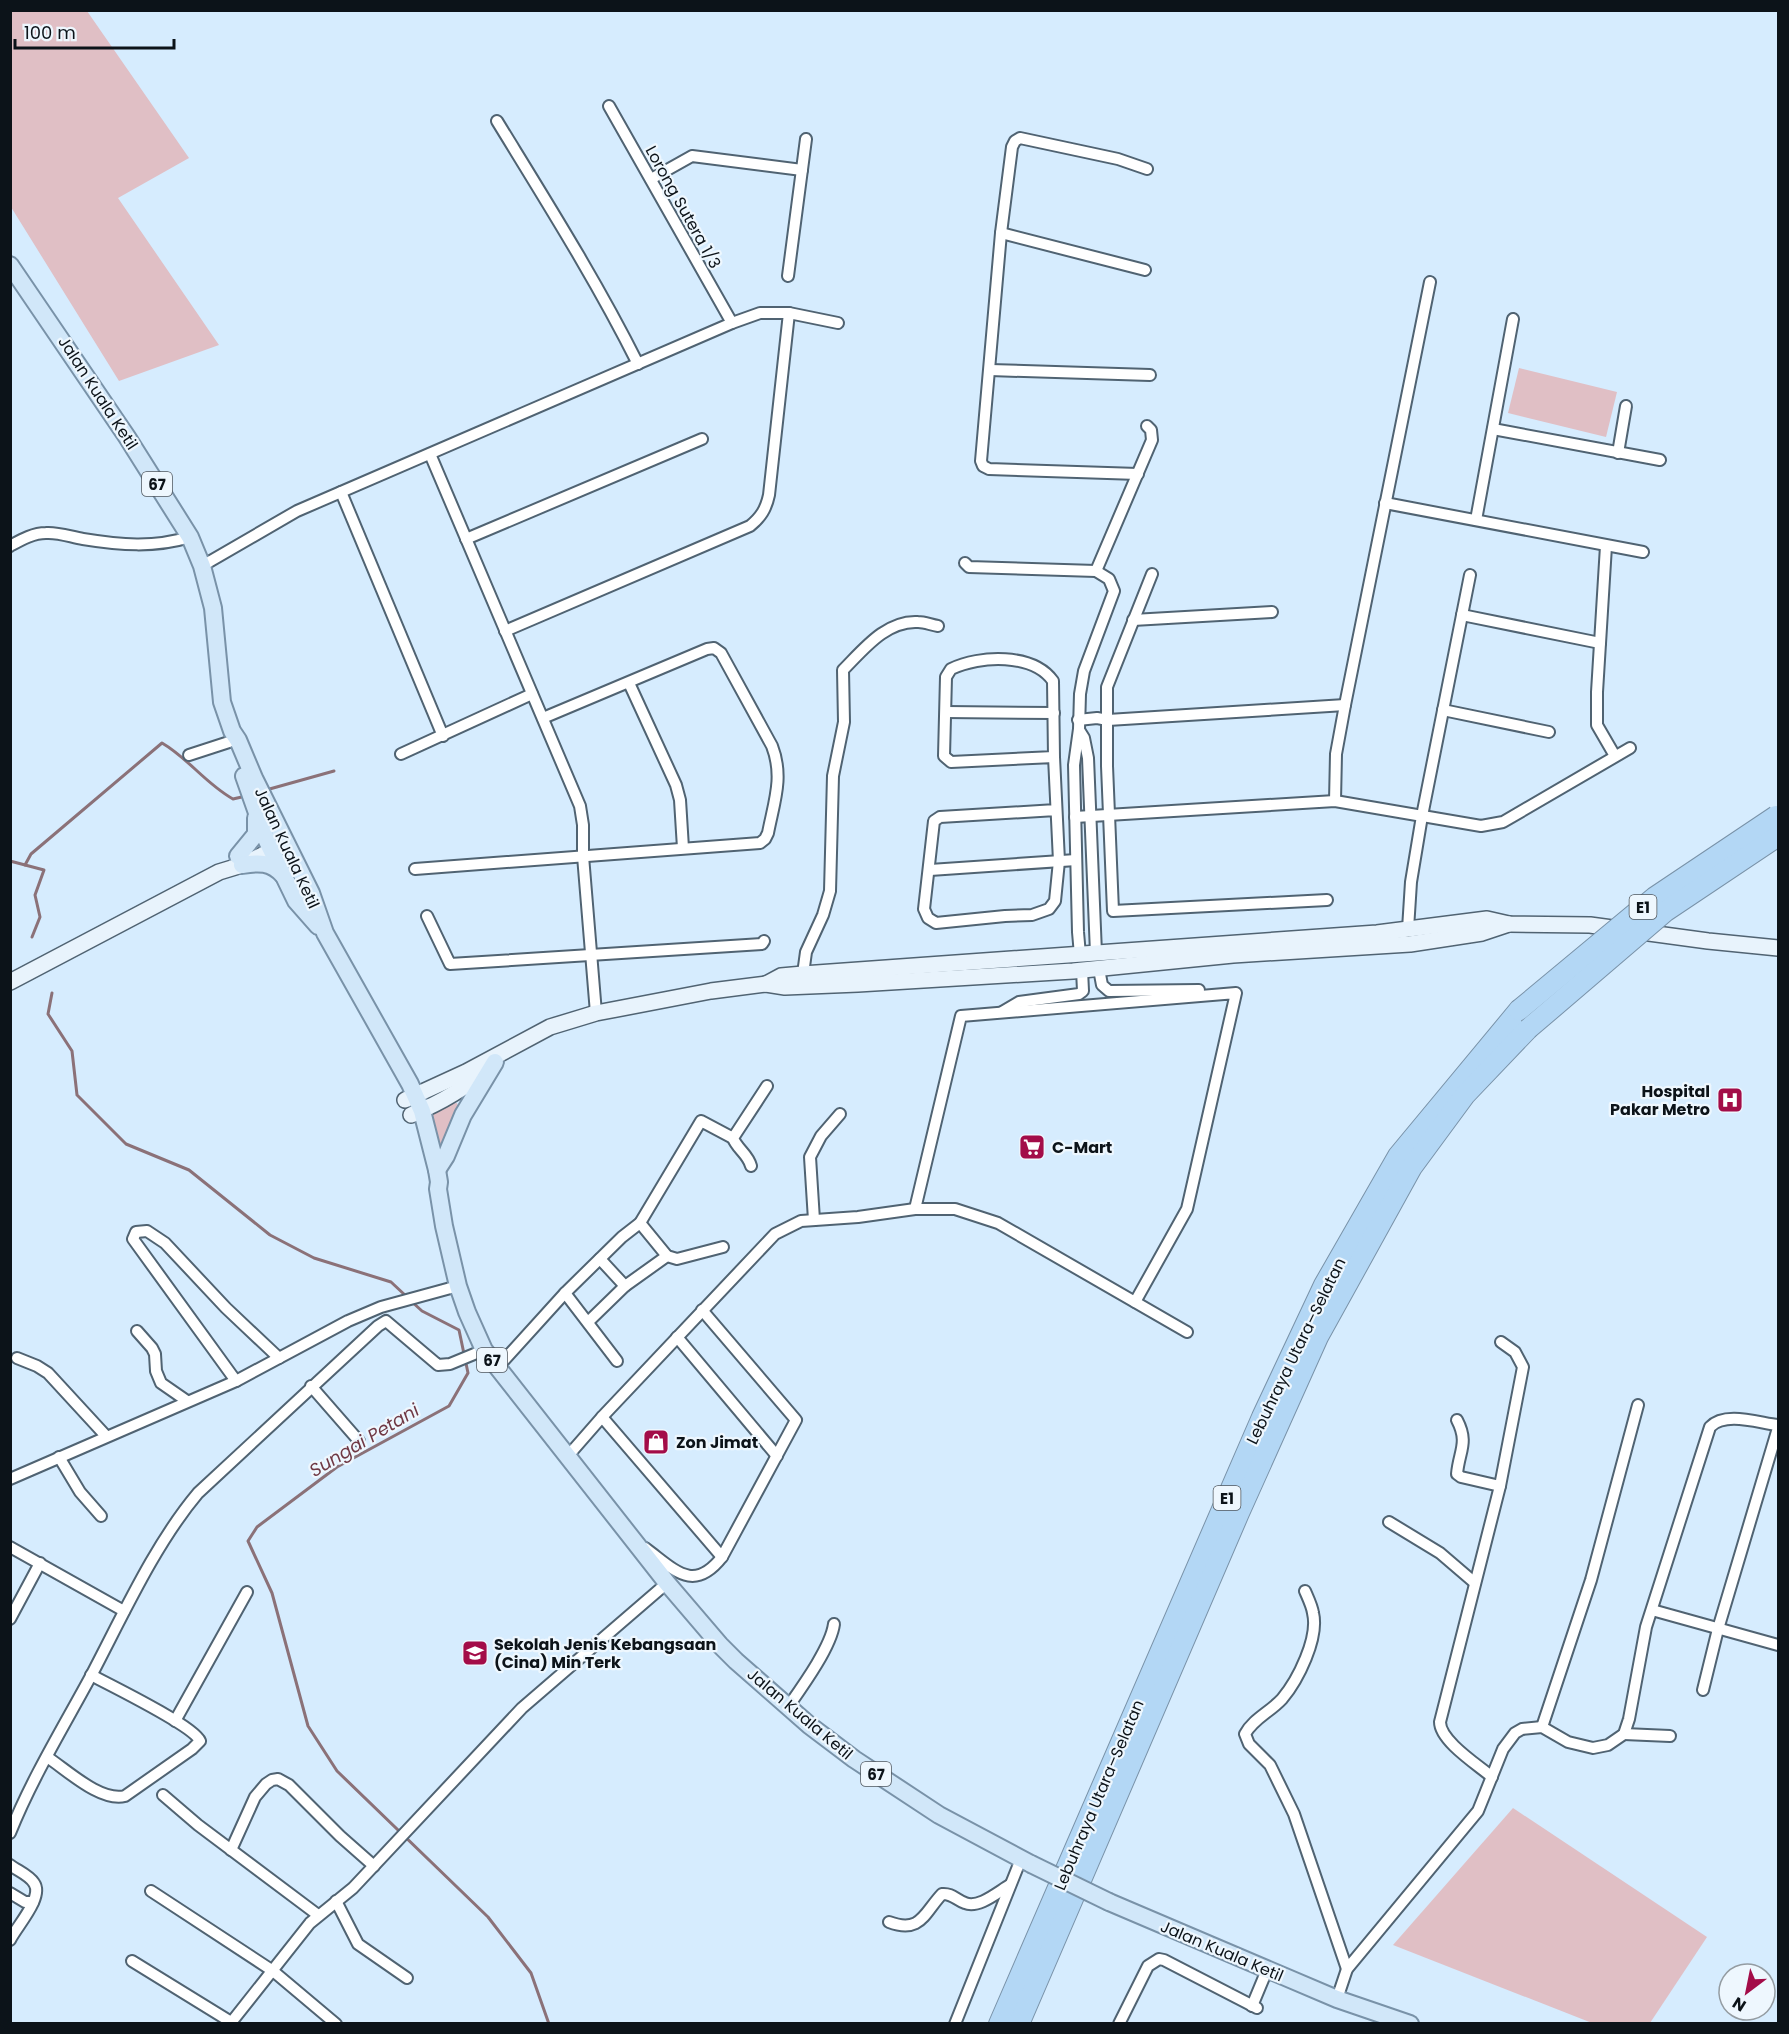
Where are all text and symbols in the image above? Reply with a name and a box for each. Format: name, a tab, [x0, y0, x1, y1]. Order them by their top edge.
scale bar	[15, 12, 174, 50]
text: 100 m	[24, 20, 76, 45]
street label: Lorong Sutera 1/3	[640, 141, 726, 273]
street label: Jalan Kuala Ketil	[53, 332, 143, 454]
road number: 67	[142, 472, 172, 496]
street label: Jalan Kuala Ketil	[249, 784, 325, 912]
road number: E1	[1630, 895, 1656, 919]
place label: Hospital Pakar Metro	[1610, 1080, 1710, 1121]
hospital icon: Hospital Pakar Metro	[1715, 1085, 1745, 1115]
supermarket icon: C-Mart	[1017, 1132, 1047, 1162]
place label: C-Mart	[1052, 1136, 1112, 1159]
street label: Lebuhraya Utara–Selatan	[1241, 1254, 1351, 1448]
road number: 67	[477, 1348, 507, 1372]
water label: Sungai Petani	[304, 1397, 424, 1483]
shop icon: Zon Jimat	[641, 1427, 671, 1457]
place label: Zon Jimat	[676, 1431, 758, 1454]
road number: E1	[1214, 1486, 1240, 1510]
place label: Sekolah Jenis Kebangsaan (Cina) Min Terk	[494, 1633, 716, 1674]
school or university icon: Sekolah Jenis Kebangsaan (Cina) Min Terk	[460, 1638, 490, 1668]
street label: Jalan Kuala Ketil	[742, 1663, 858, 1765]
street label: Lebuhraya Utara–Selatan	[1048, 1696, 1150, 1894]
road number: 67	[861, 1762, 891, 1786]
street label: Jalan Kuala Ketil	[1157, 1915, 1287, 1987]
north arrow	[1717, 1962, 1777, 2022]
text: N	[1728, 1991, 1751, 2017]

